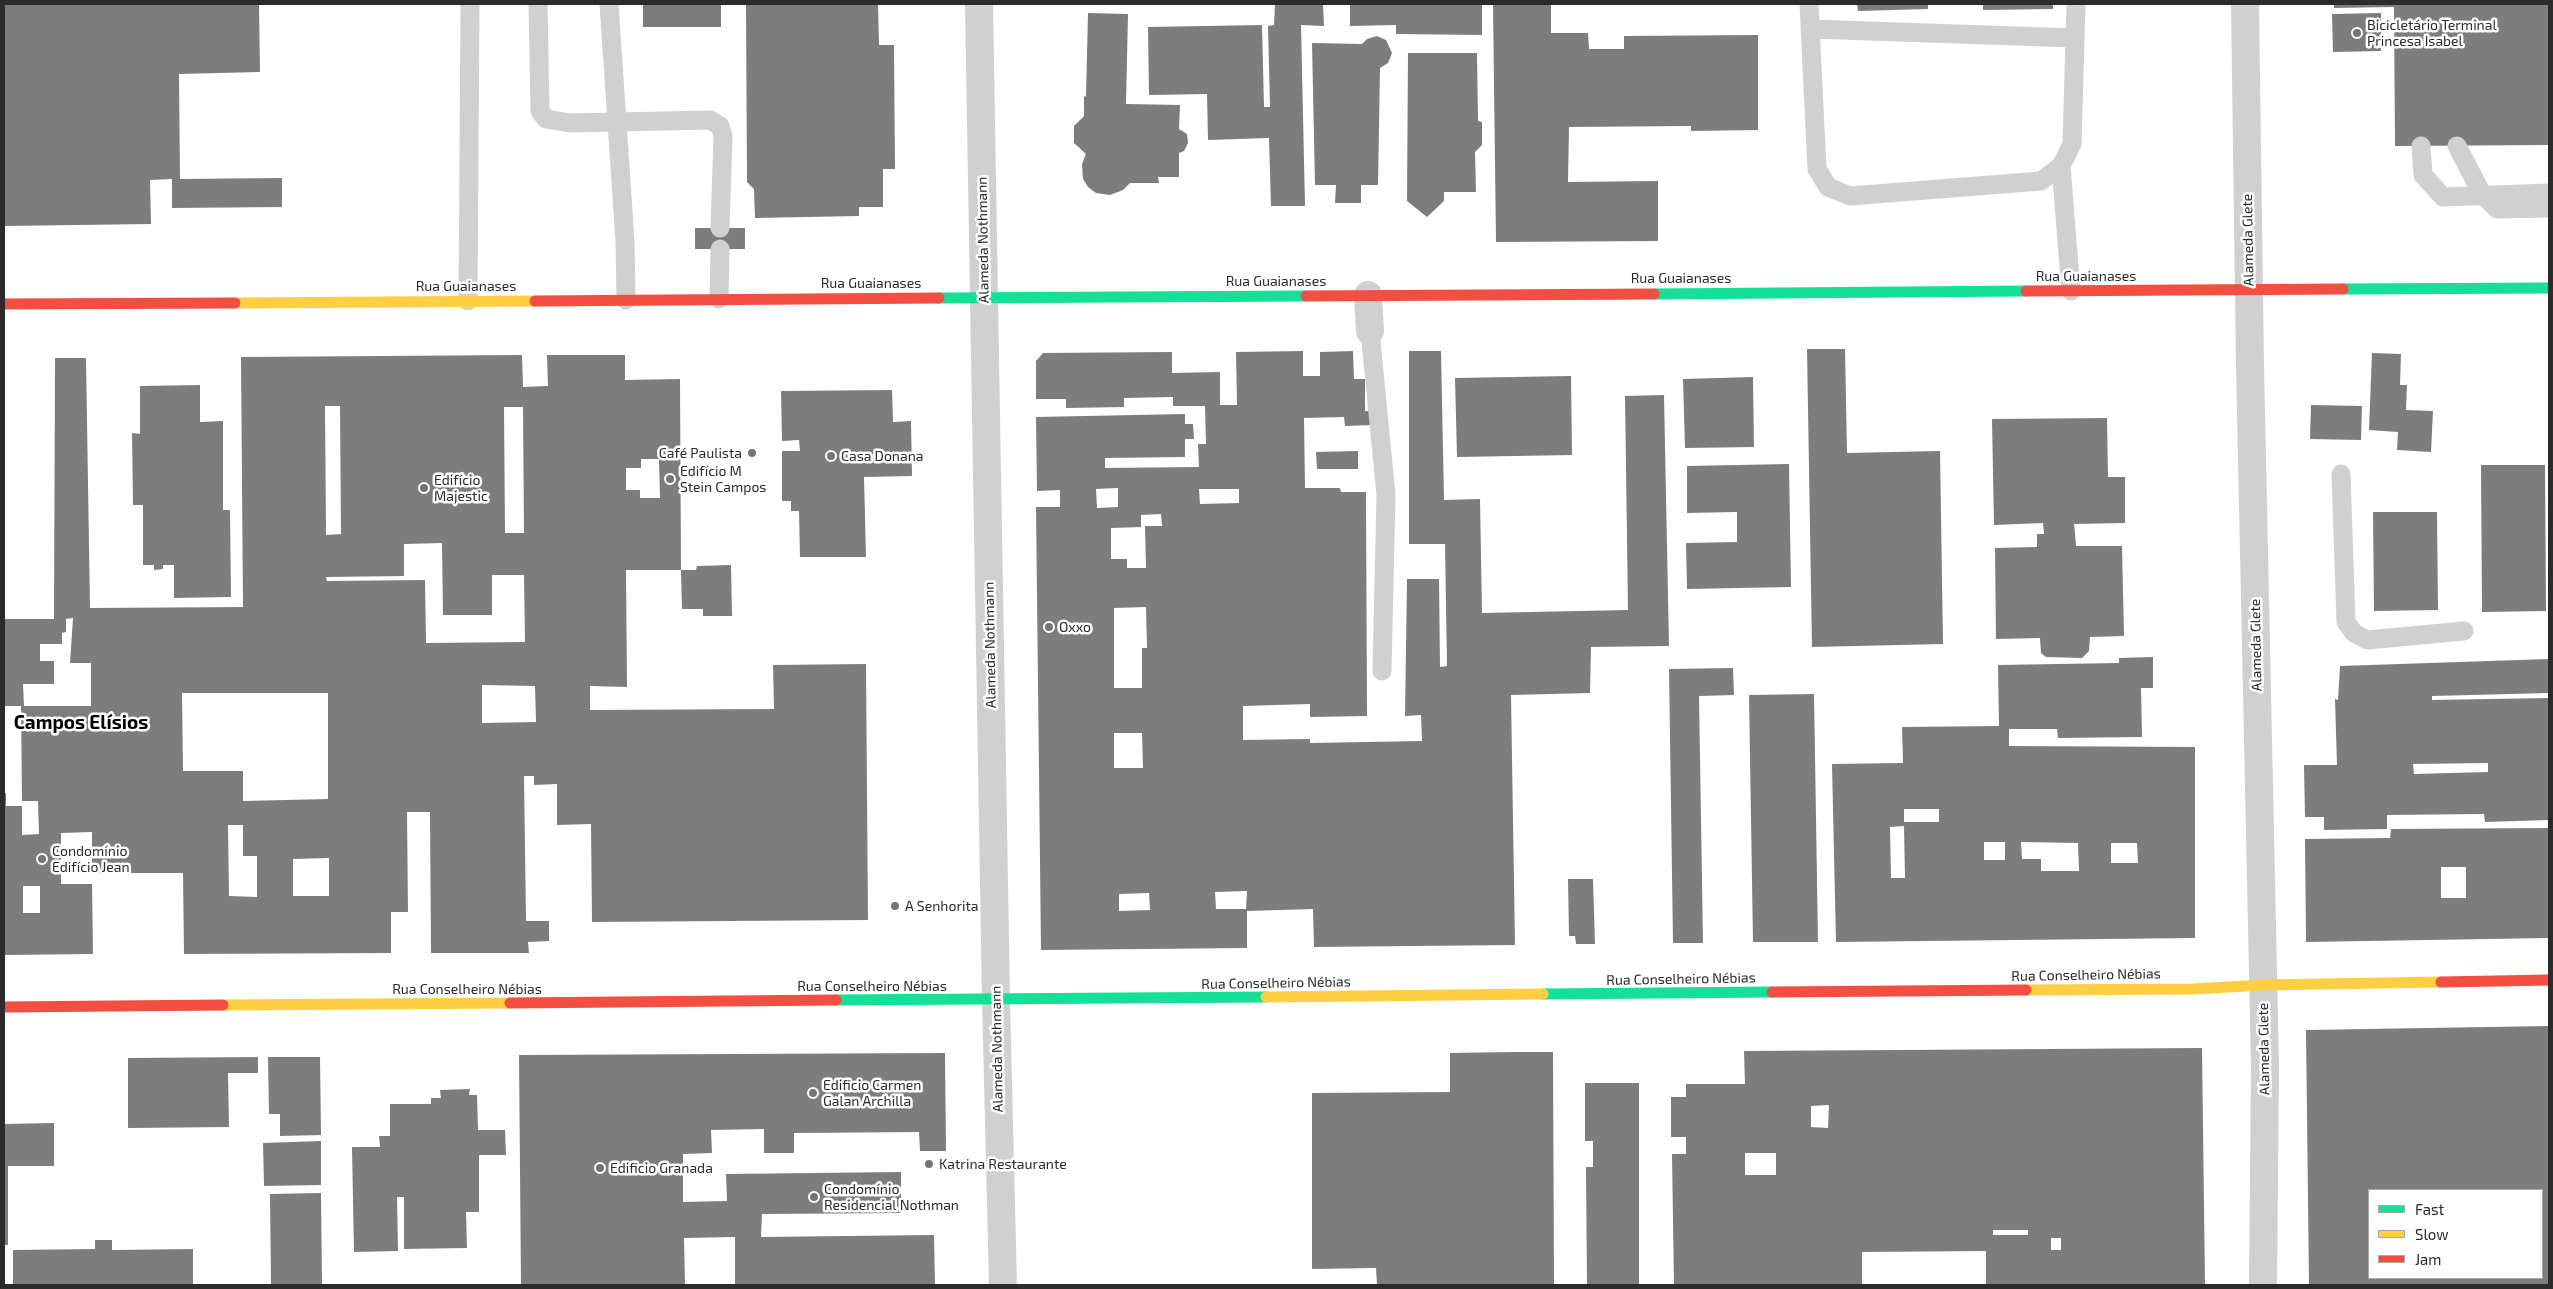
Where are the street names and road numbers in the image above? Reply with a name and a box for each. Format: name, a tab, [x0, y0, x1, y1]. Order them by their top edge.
street label: Alameda Nothmann	[973, 177, 993, 303]
street label: Alameda Glete	[2239, 194, 2257, 286]
street label: Rua Guaianases	[2036, 268, 2136, 284]
street label: Rua Guaianases	[1631, 270, 1731, 286]
street label: Rua Guaianases	[1226, 273, 1326, 289]
street label: Rua Guaianases	[821, 275, 921, 291]
street label: Rua Guaianases	[416, 278, 516, 294]
street label: Alameda Nothmann	[980, 582, 1000, 708]
street label: Alameda Glete	[2247, 599, 2265, 691]
street label: Rua Conselheiro Nébias	[2011, 965, 2161, 985]
street label: Rua Conselheiro Nébias	[1606, 969, 1756, 989]
street label: Rua Conselheiro Nébias	[1201, 973, 1351, 993]
street label: Rua Conselheiro Nébias	[797, 978, 947, 994]
street label: Rua Conselheiro Nébias	[392, 981, 542, 997]
street label: Alameda Nothmann	[987, 986, 1007, 1112]
street label: Alameda Glete	[2255, 1003, 2273, 1095]

